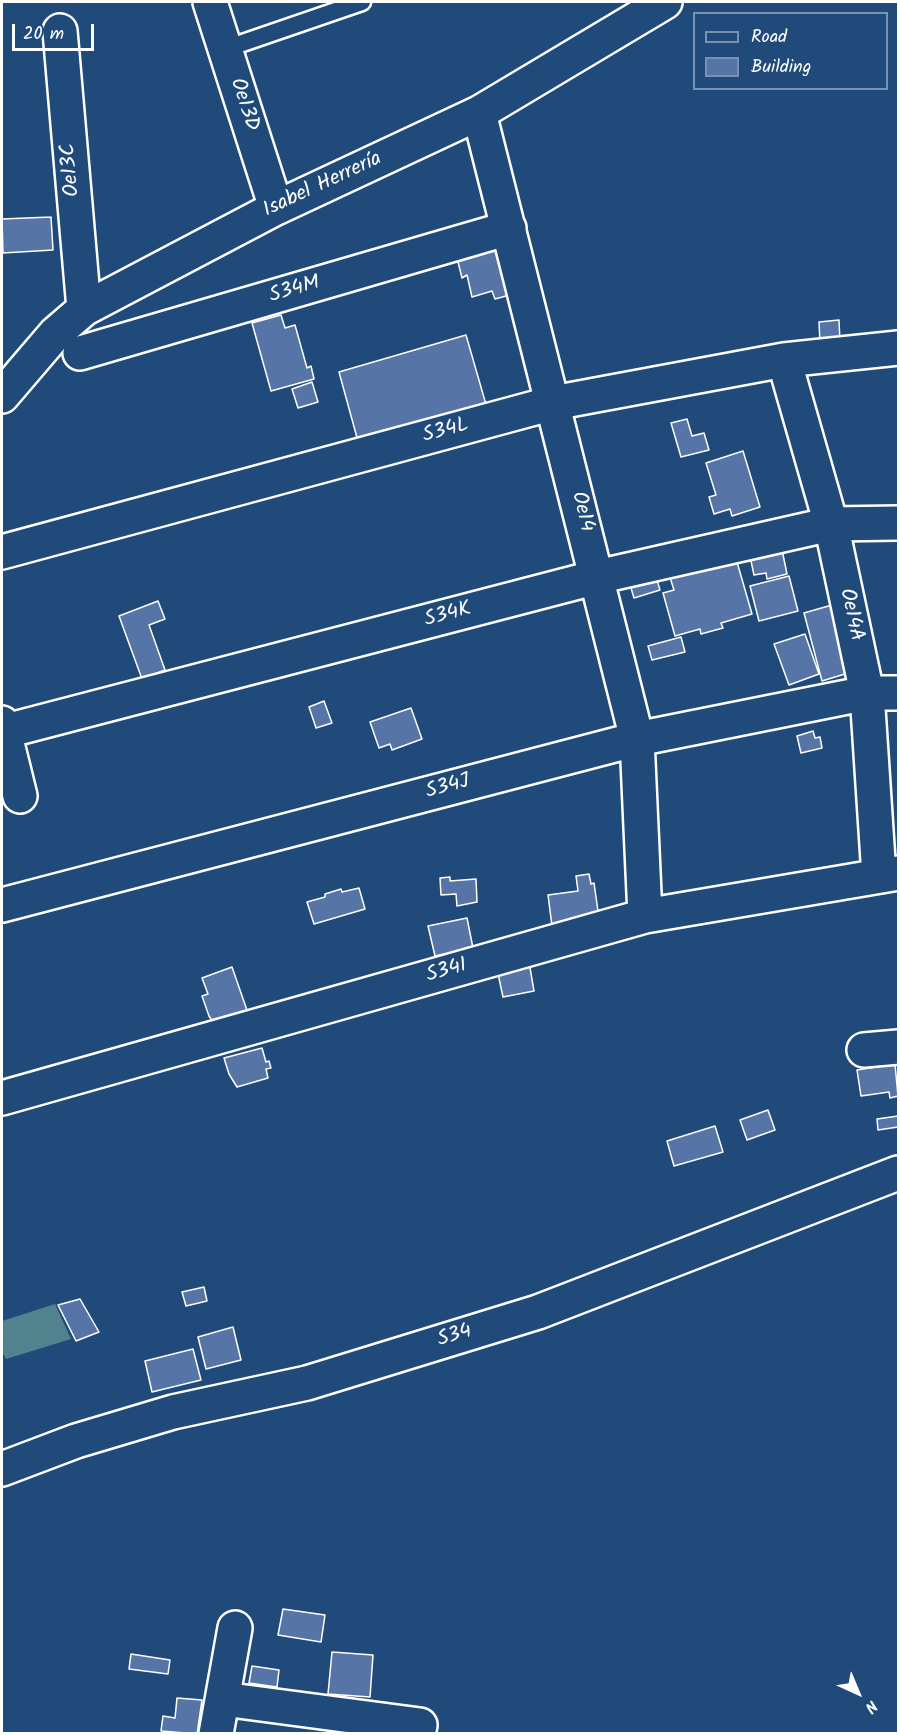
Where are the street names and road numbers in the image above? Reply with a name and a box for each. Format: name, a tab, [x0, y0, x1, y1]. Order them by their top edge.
street label: Oe13D	[223, 75, 263, 135]
street label: Oe13C	[57, 142, 87, 198]
street label: Isabel Herrería	[260, 148, 386, 224]
street label: S34M	[267, 272, 323, 310]
street label: S34L	[420, 414, 472, 450]
street label: Oe14	[564, 489, 598, 535]
street label: Oe14A	[832, 586, 868, 644]
street label: S34K	[422, 598, 474, 634]
street label: S34J	[423, 770, 473, 806]
street label: S34I	[424, 954, 470, 990]
street label: S34	[435, 1320, 475, 1354]

